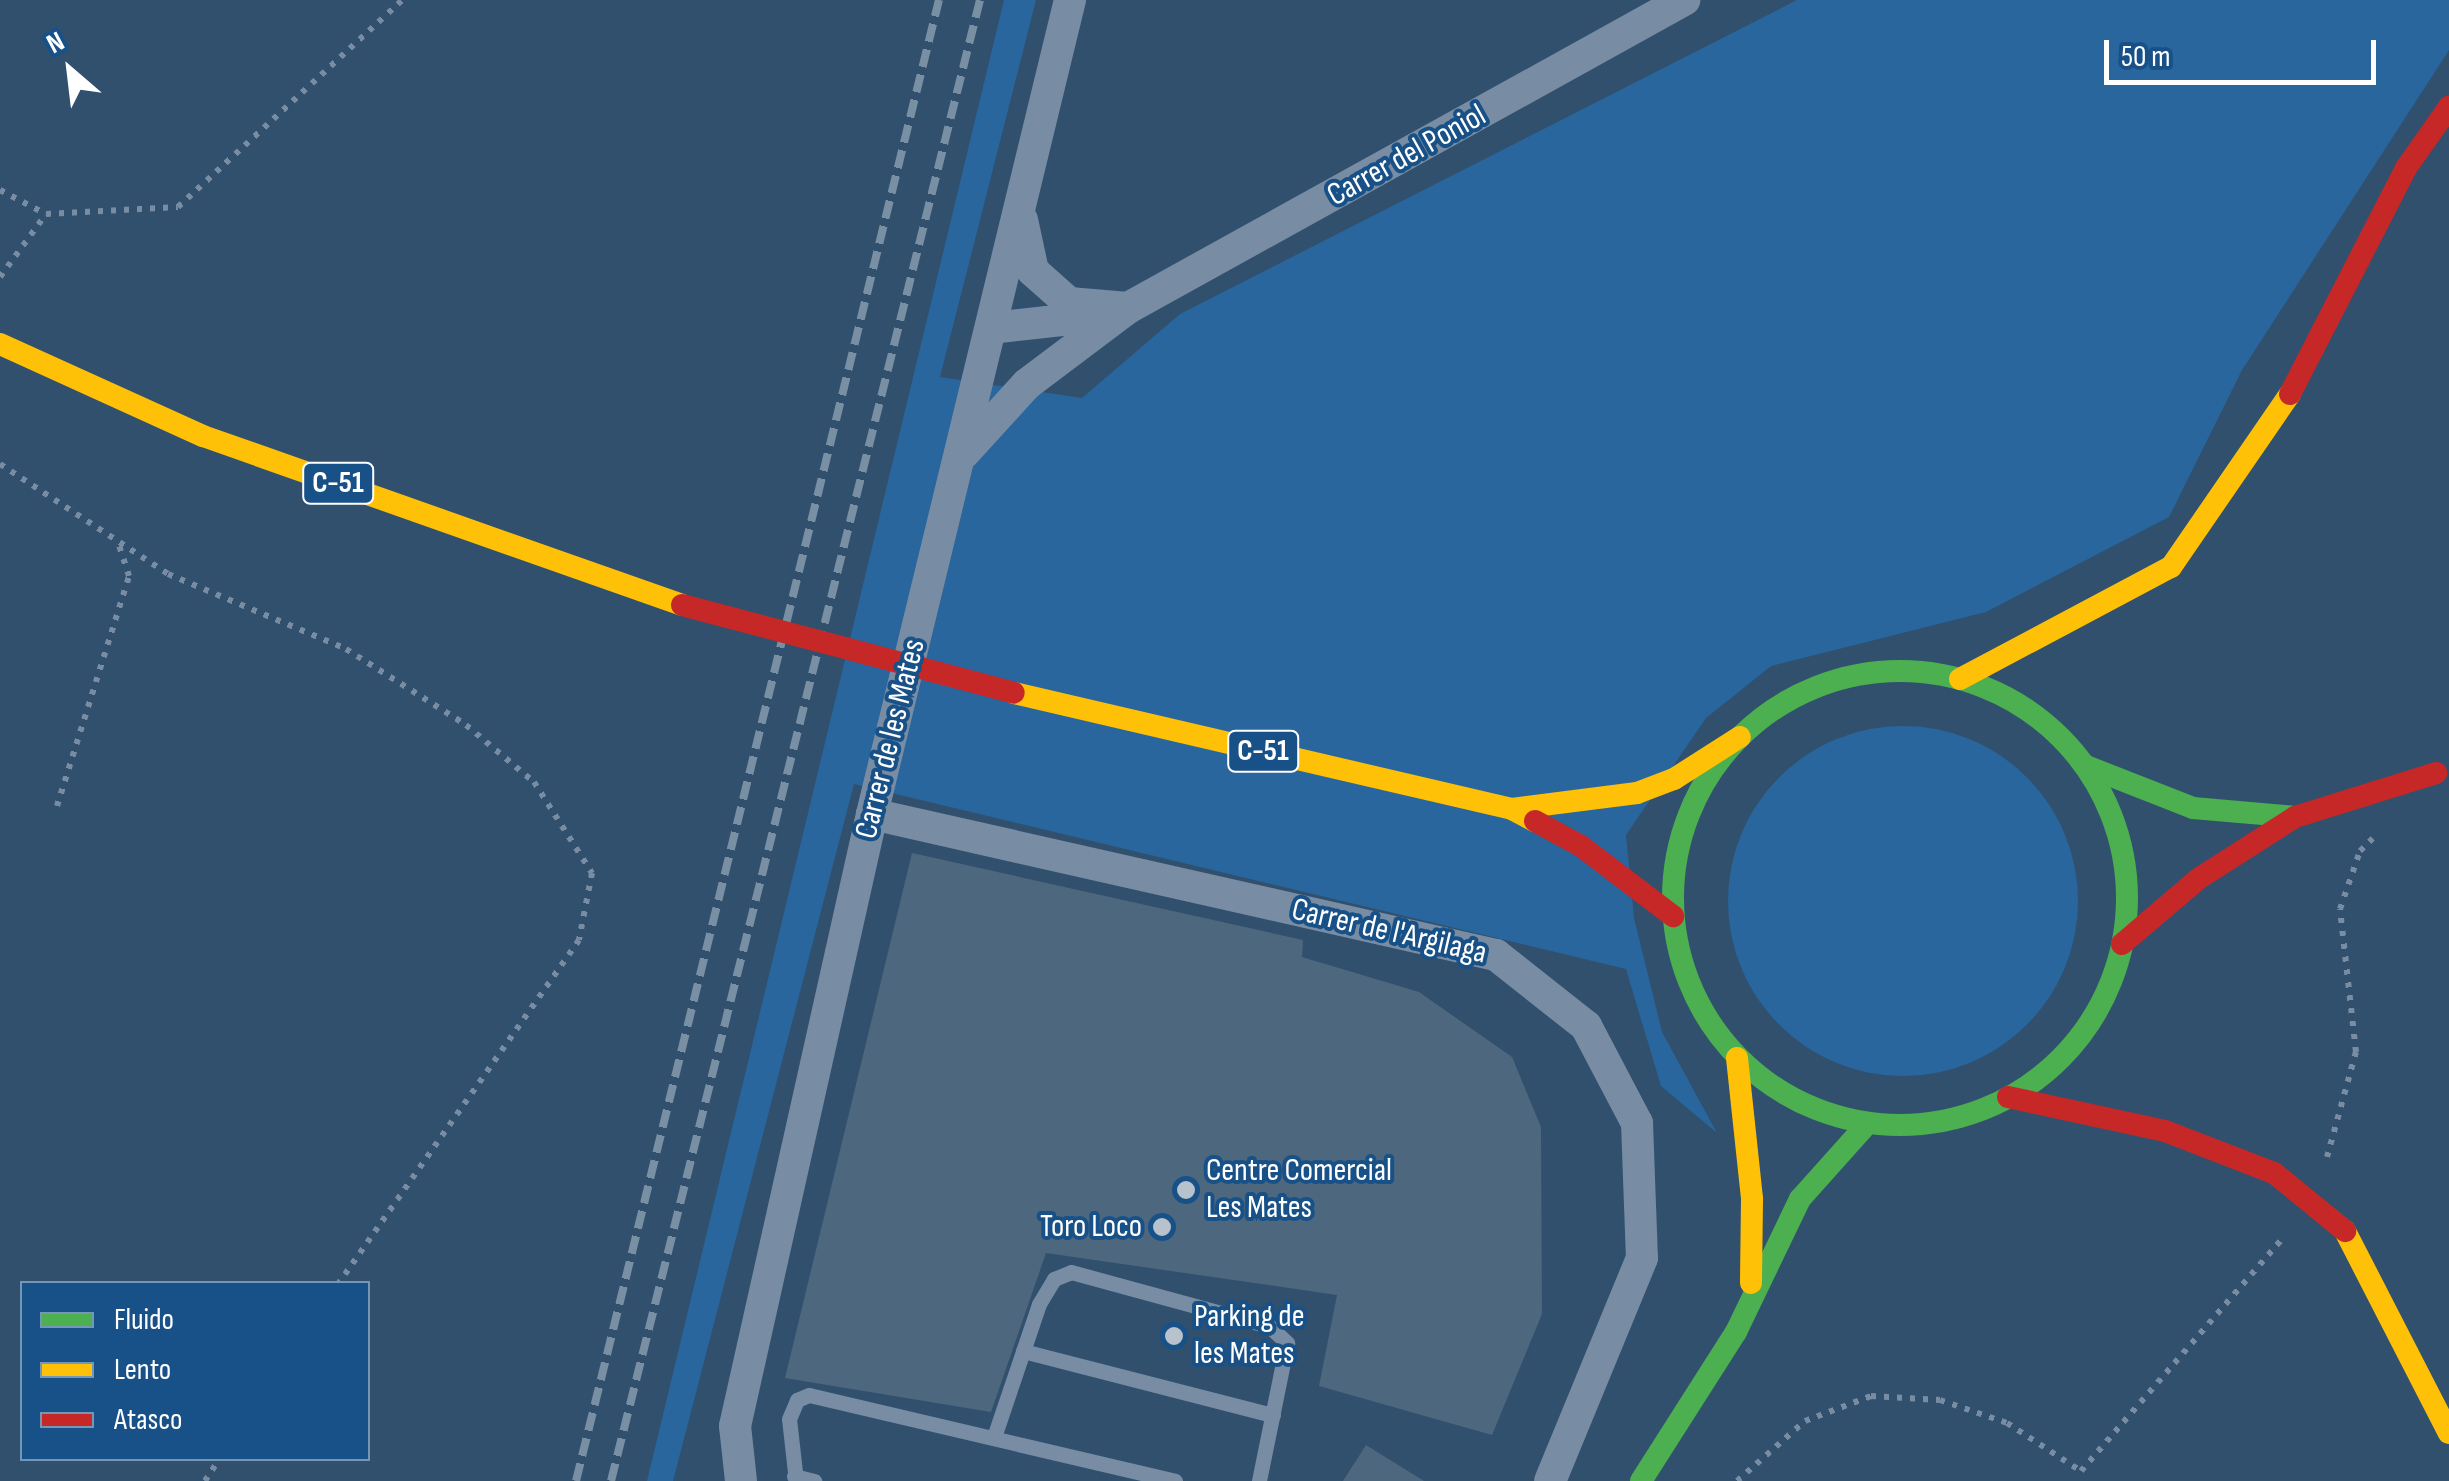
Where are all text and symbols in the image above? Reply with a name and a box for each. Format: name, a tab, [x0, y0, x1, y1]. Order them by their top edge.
north arrow	[20, 20, 120, 120]
scale bar	[2109, 20, 2382, 82]
text: N	[41, 25, 70, 61]
text: 50 m	[2121, 39, 2170, 75]
street label: Carrer del Poniol	[1321, 97, 1493, 215]
road number: C-51	[300, 458, 376, 508]
street label: Carrer de les Mates	[848, 635, 934, 843]
road number: C-51	[1226, 726, 1300, 776]
street label: Carrer de l'Argilaga	[1288, 891, 1490, 973]
place label: Centre Comercial Les Mates	[1206, 1153, 1392, 1228]
marker: Centre Comercial Les Mates	[1175, 1179, 1197, 1201]
place label: Toro Loco	[1040, 1208, 1142, 1246]
marker: Toro Loco	[1151, 1216, 1173, 1238]
legend	[20, 1281, 370, 1461]
place label: Parking de les Mates	[1194, 1299, 1305, 1374]
text: Fluido	[114, 1302, 174, 1338]
marker: Parking de les Mates	[1163, 1325, 1185, 1347]
text: Lento	[114, 1352, 171, 1388]
text: Atasco	[114, 1402, 183, 1438]

